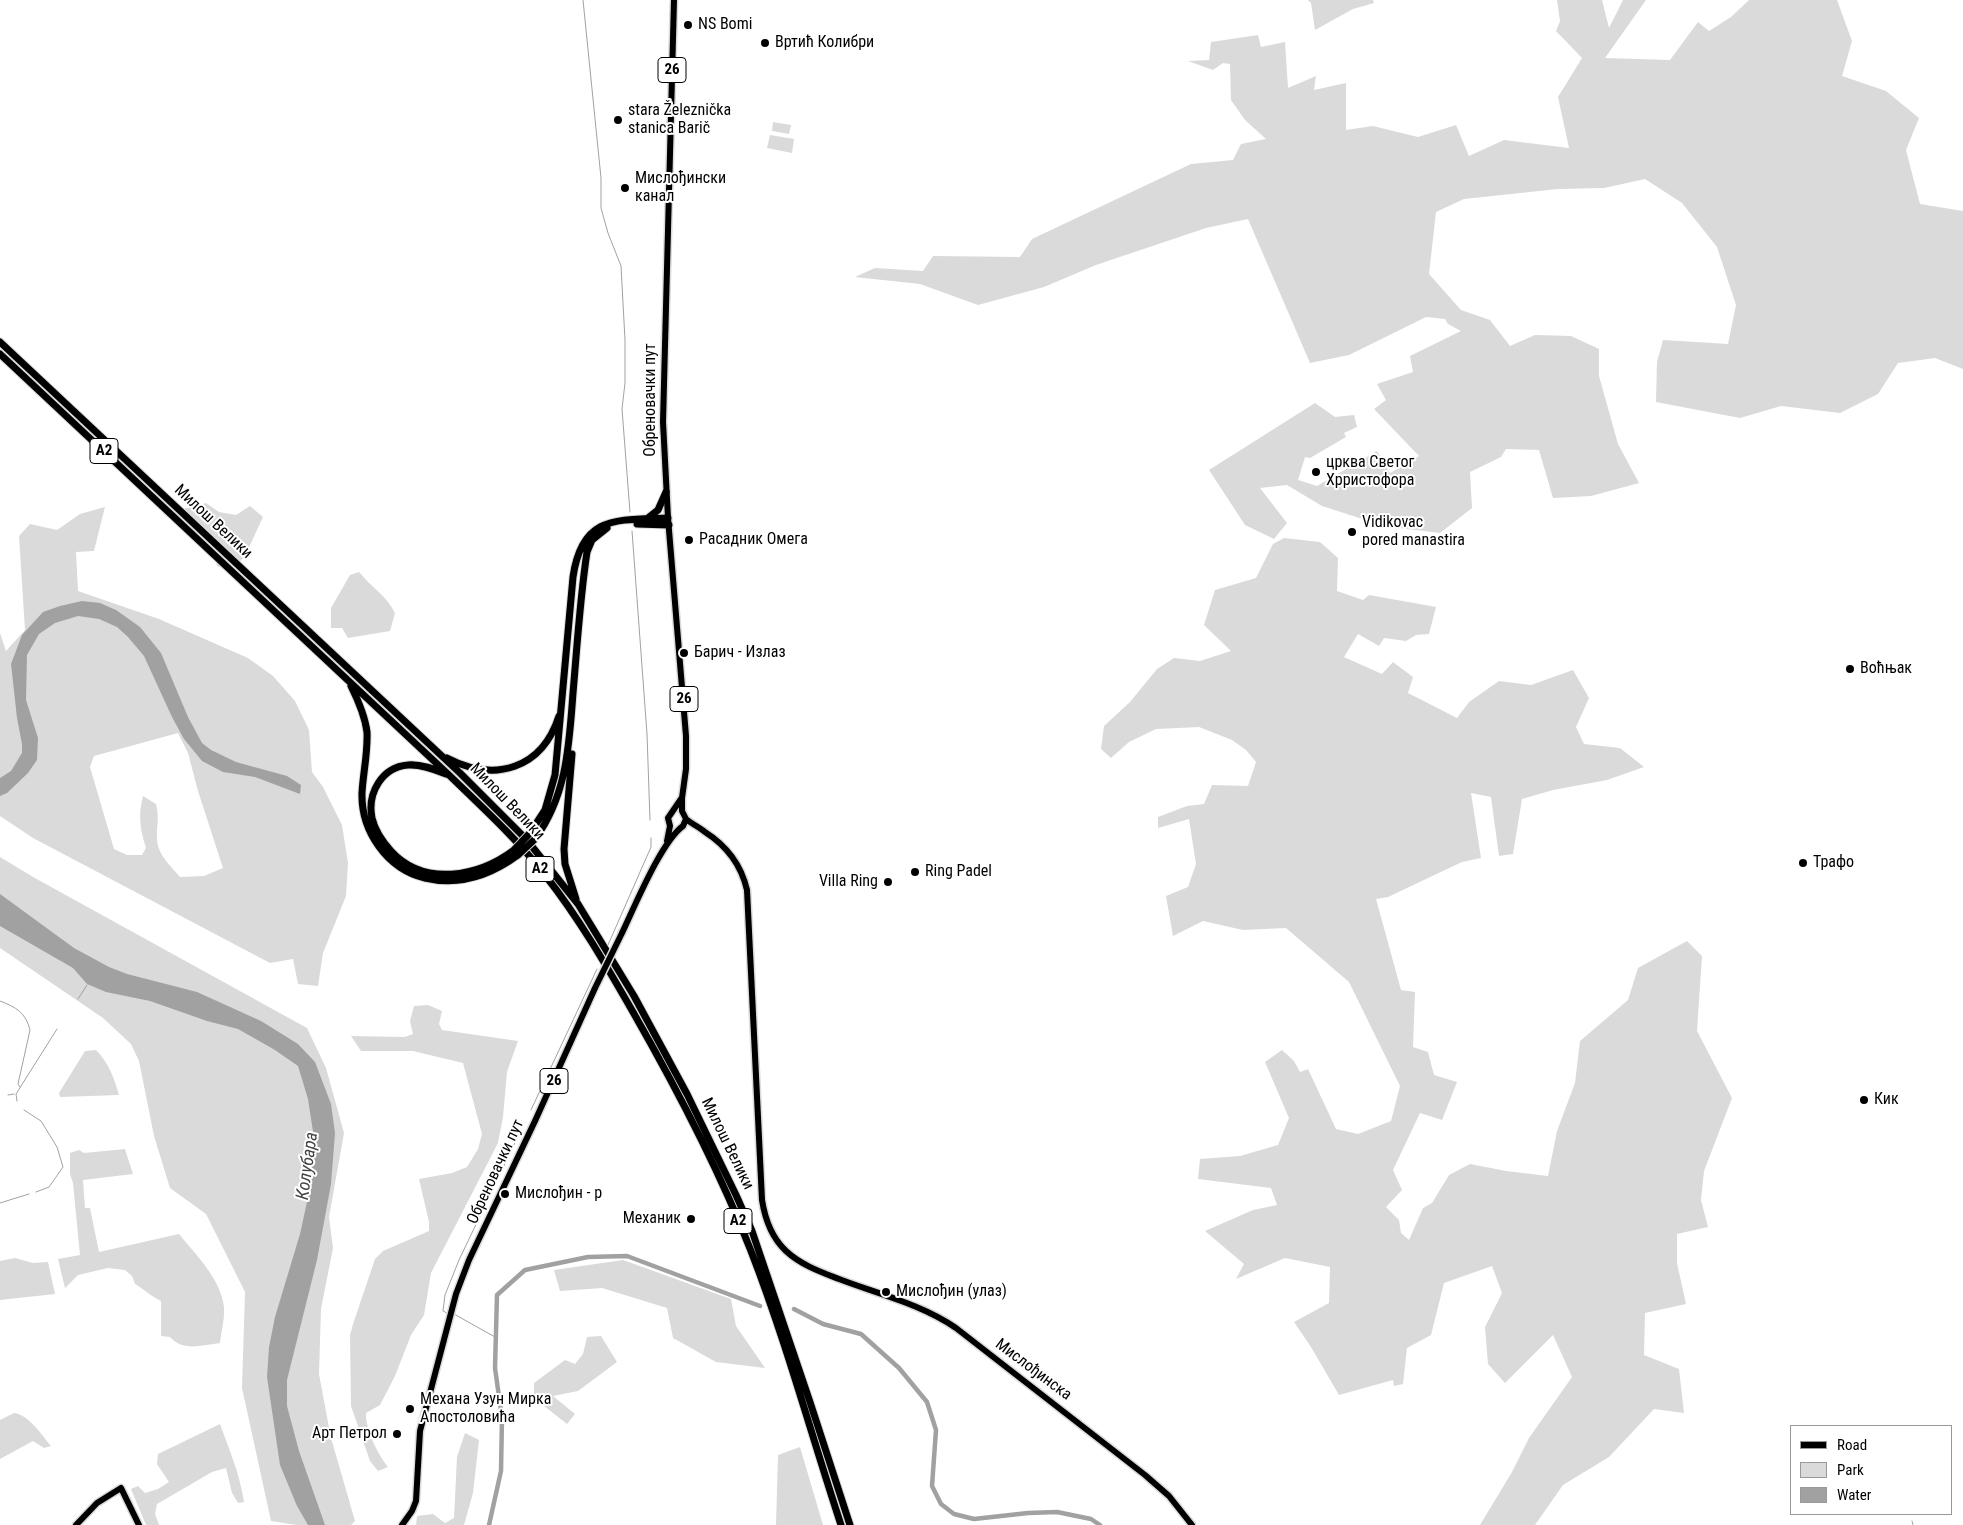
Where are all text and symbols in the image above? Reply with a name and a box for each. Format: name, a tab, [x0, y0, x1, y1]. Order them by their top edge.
place label: NS Bomi	[698, 15, 752, 35]
marker: NS Bomi	[682, 19, 694, 31]
place label: Вртић Колибри	[775, 33, 874, 53]
marker: Вртић Колибри	[759, 37, 771, 49]
road number: 26	[658, 58, 686, 82]
place label: stara Železnička stanica Barič	[628, 101, 731, 139]
marker: stara Železnička stanica Barič	[612, 114, 624, 126]
place label: Мислођински канал	[635, 169, 726, 207]
marker: Мислођински канал	[619, 182, 631, 194]
street label: Обреновачки пут	[641, 343, 661, 457]
road number: A2	[90, 438, 118, 464]
place label: црква Светог Хрристофора	[1326, 453, 1414, 491]
marker: црква Светог Хрристофора	[1310, 466, 1322, 478]
street label: Милош Велики	[170, 481, 256, 563]
place label: Vidikovac pored manastira	[1362, 513, 1465, 551]
marker: Vidikovac pored manastira	[1346, 526, 1358, 538]
place label: Расадник Омега	[699, 530, 808, 550]
marker: Расадник Омега	[683, 534, 695, 546]
place label: Барич - Излаз	[694, 643, 786, 663]
marker: Барич - Излаз	[678, 647, 690, 659]
place label: Воћњак	[1860, 659, 1912, 679]
marker: Воћњак	[1844, 663, 1856, 675]
road number: 26	[670, 686, 698, 712]
street label: Милош Велики	[465, 759, 549, 845]
place label: Трафо	[1813, 853, 1854, 873]
road number: A2	[526, 856, 554, 882]
marker: Трафо	[1797, 857, 1809, 869]
place label: Ring Padel	[925, 862, 992, 882]
marker: Ring Padel	[909, 866, 921, 878]
place label: Villa Ring	[819, 872, 878, 892]
marker: Villa Ring	[882, 876, 894, 888]
road number: 26	[540, 1068, 568, 1094]
place label: Кик	[1874, 1090, 1899, 1110]
marker: Кик	[1858, 1094, 1870, 1106]
street label: Милош Велики	[697, 1095, 757, 1193]
street label: Обреновачки пут	[463, 1117, 529, 1227]
water label: Колубара	[293, 1131, 323, 1201]
place label: Мислођин - р	[515, 1184, 602, 1204]
marker: Мислођин - р	[499, 1188, 511, 1200]
road number: A2	[724, 1208, 752, 1234]
place label: Механик	[623, 1209, 681, 1229]
marker: Механик	[685, 1213, 697, 1225]
place label: Мислођин (улаз)	[896, 1282, 1007, 1302]
marker: Мислођин (улаз)	[880, 1286, 892, 1298]
street label: Мислођинска	[991, 1335, 1075, 1405]
place label: Механа Узун Мирка Апостоловића	[420, 1390, 551, 1428]
marker: Механа Узун Мирка Апостоловића	[404, 1403, 416, 1415]
place label: Арт Петрол	[312, 1424, 387, 1444]
legend	[1790, 1425, 1953, 1515]
marker: Арт Петрол	[391, 1428, 403, 1440]
text: Road	[1837, 1436, 1867, 1454]
text: Park	[1837, 1461, 1864, 1479]
text: Water	[1837, 1486, 1871, 1504]

